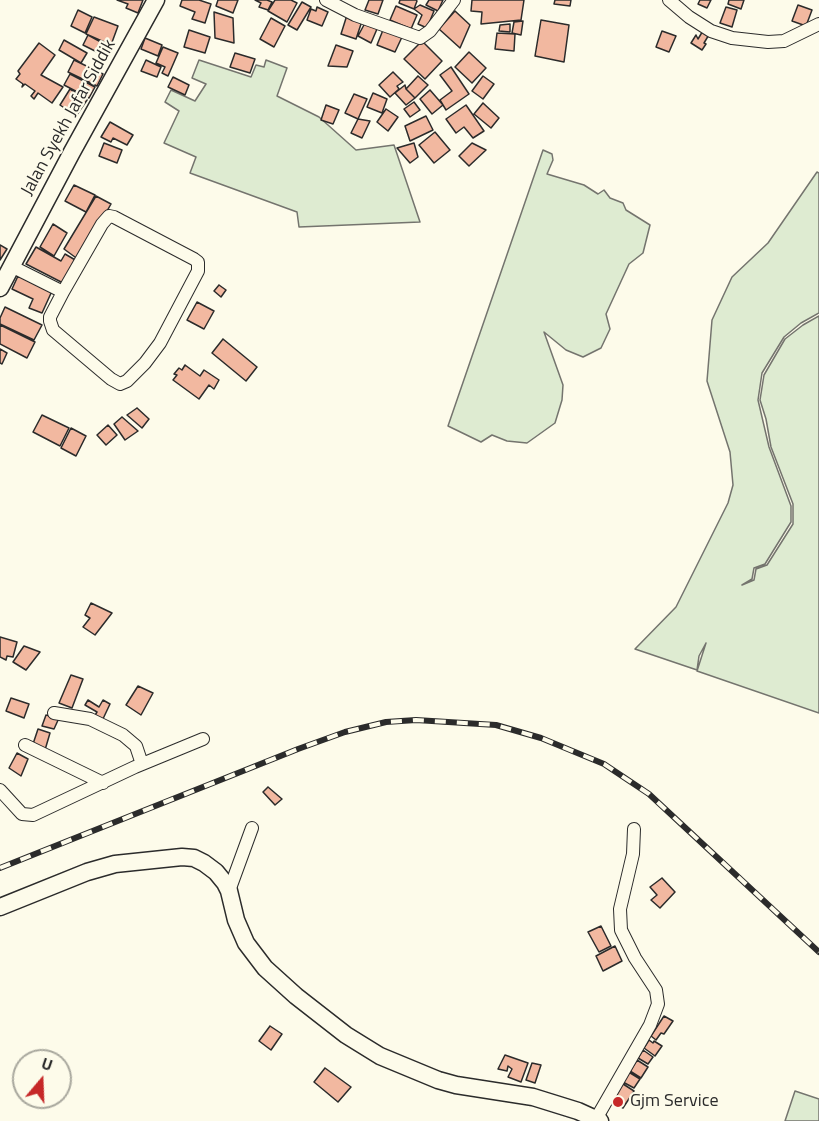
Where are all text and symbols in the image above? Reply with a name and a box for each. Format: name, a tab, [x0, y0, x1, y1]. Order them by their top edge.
street label: Jalan Syekh Jafar Siddik	[17, 36, 121, 200]
north arrow	[12, 1049, 72, 1109]
text: U	[38, 1051, 56, 1077]
place label: Gjm Service	[630, 1091, 719, 1113]
marker: Gjm Service	[611, 1095, 625, 1109]

